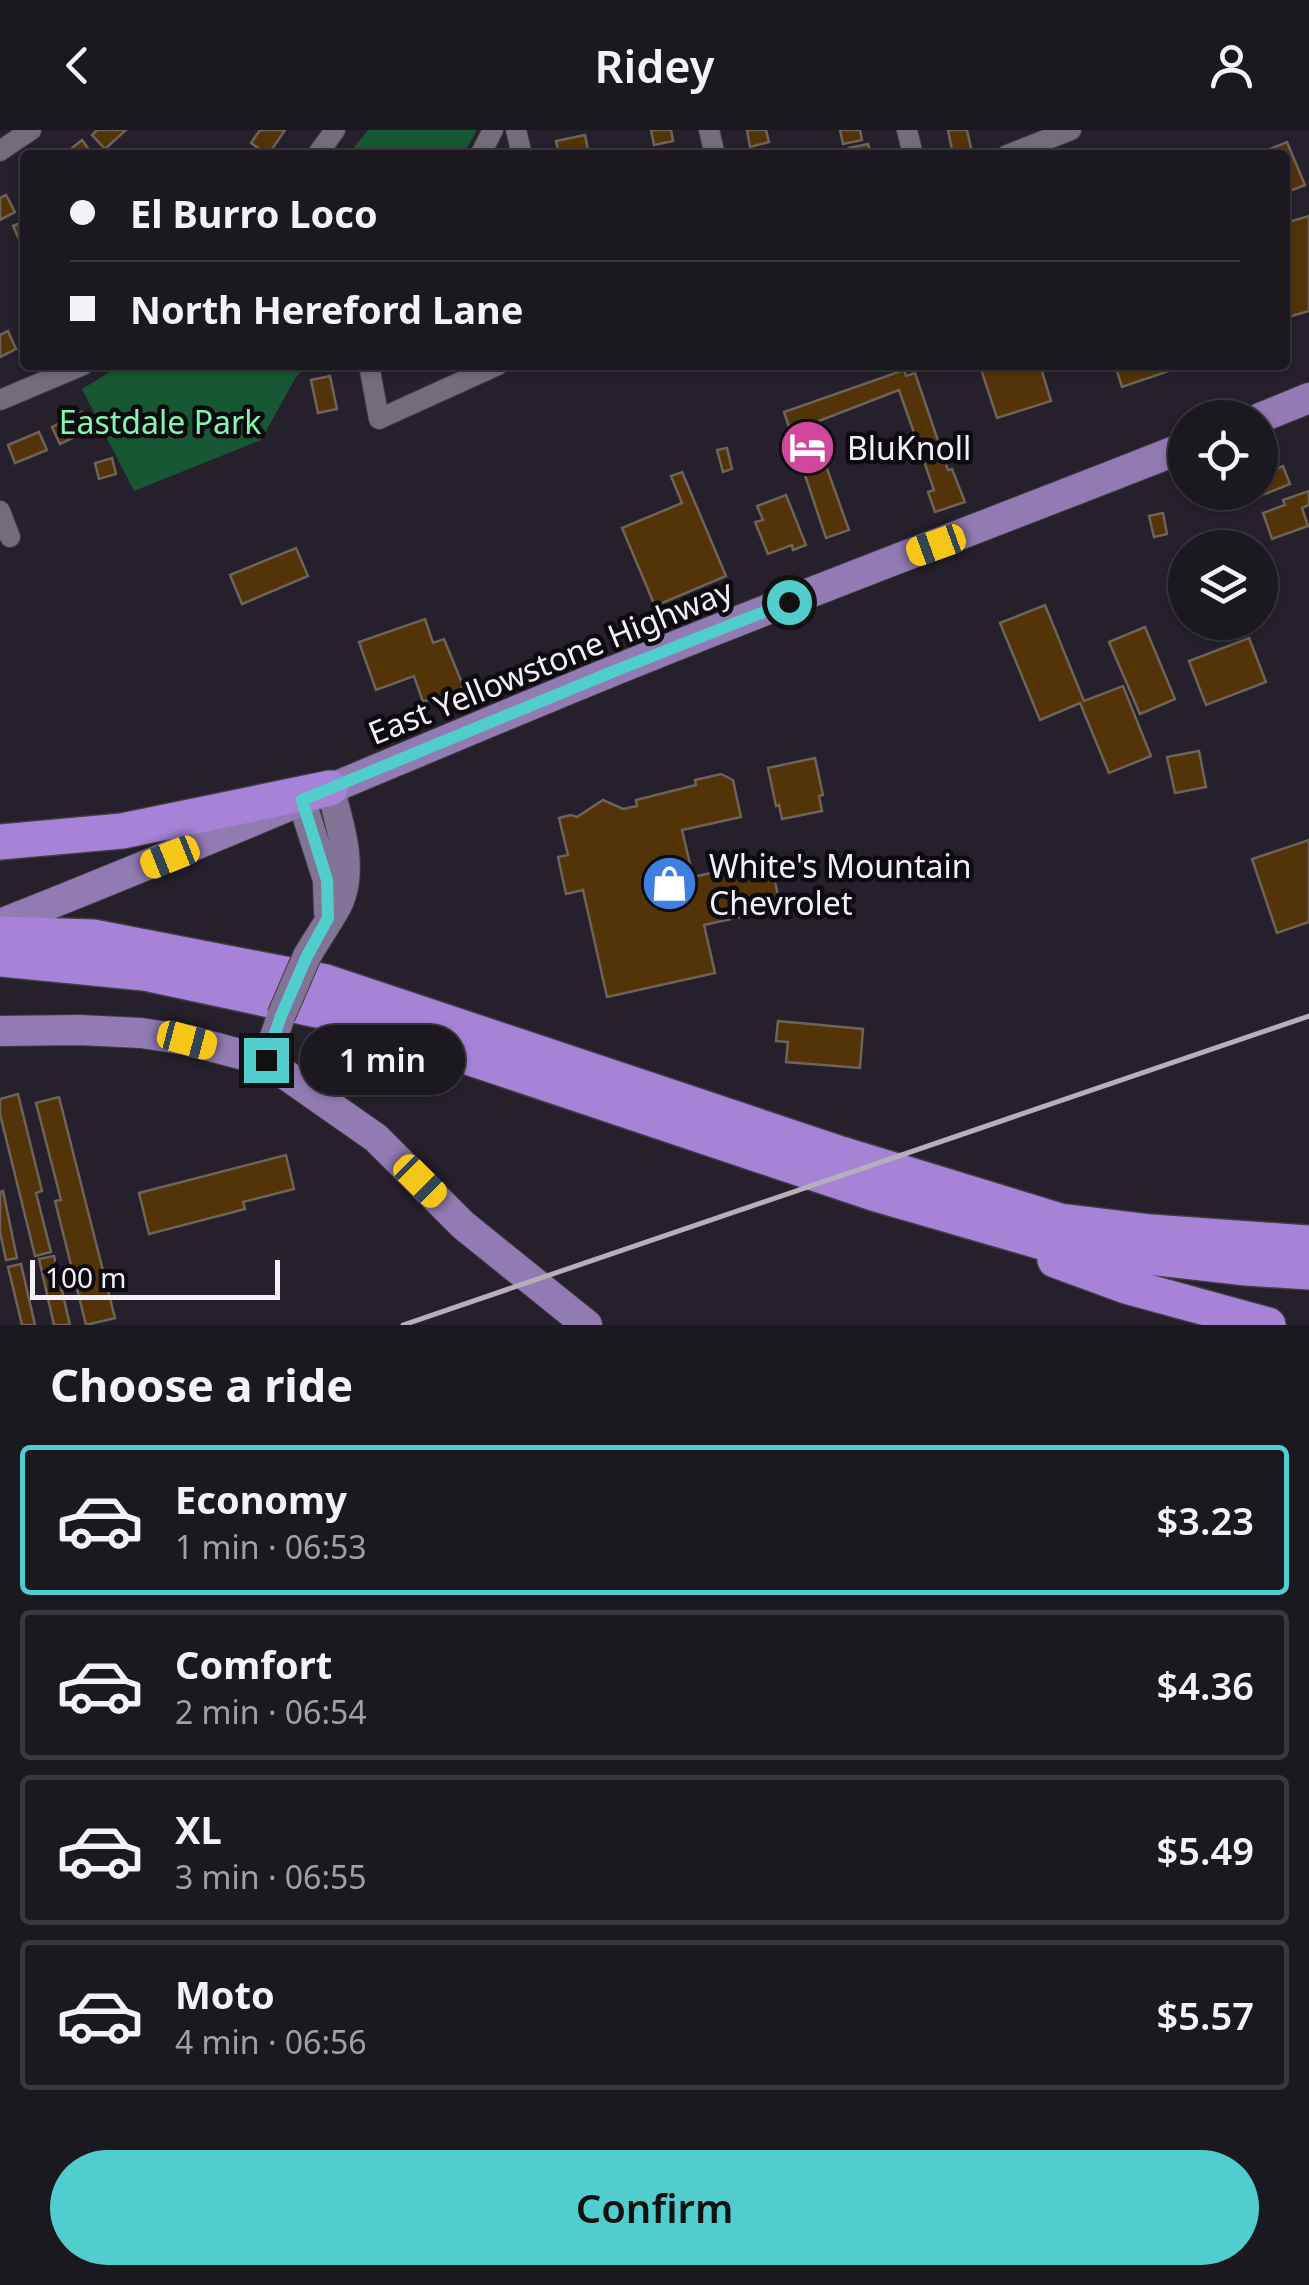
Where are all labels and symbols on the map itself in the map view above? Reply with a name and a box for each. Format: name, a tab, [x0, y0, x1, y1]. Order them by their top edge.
park label: Eastdale Park	[59, 400, 261, 443]
hotel icon: BluKnoll	[778, 417, 838, 477]
place label: BluKnoll	[847, 426, 971, 469]
car	[903, 521, 969, 569]
street label: East Yellowstone Highway	[362, 568, 739, 754]
route start	[767, 580, 812, 625]
car	[137, 832, 203, 882]
place label: White's Mountain Chevrolet	[709, 844, 971, 924]
shop icon: White's Mountain Chevrolet	[640, 853, 700, 913]
car	[154, 1018, 220, 1062]
callout: 1 min	[301, 1025, 466, 1095]
route end	[244, 1038, 289, 1083]
car	[388, 1149, 452, 1213]
scale bar	[30, 1255, 280, 1300]

